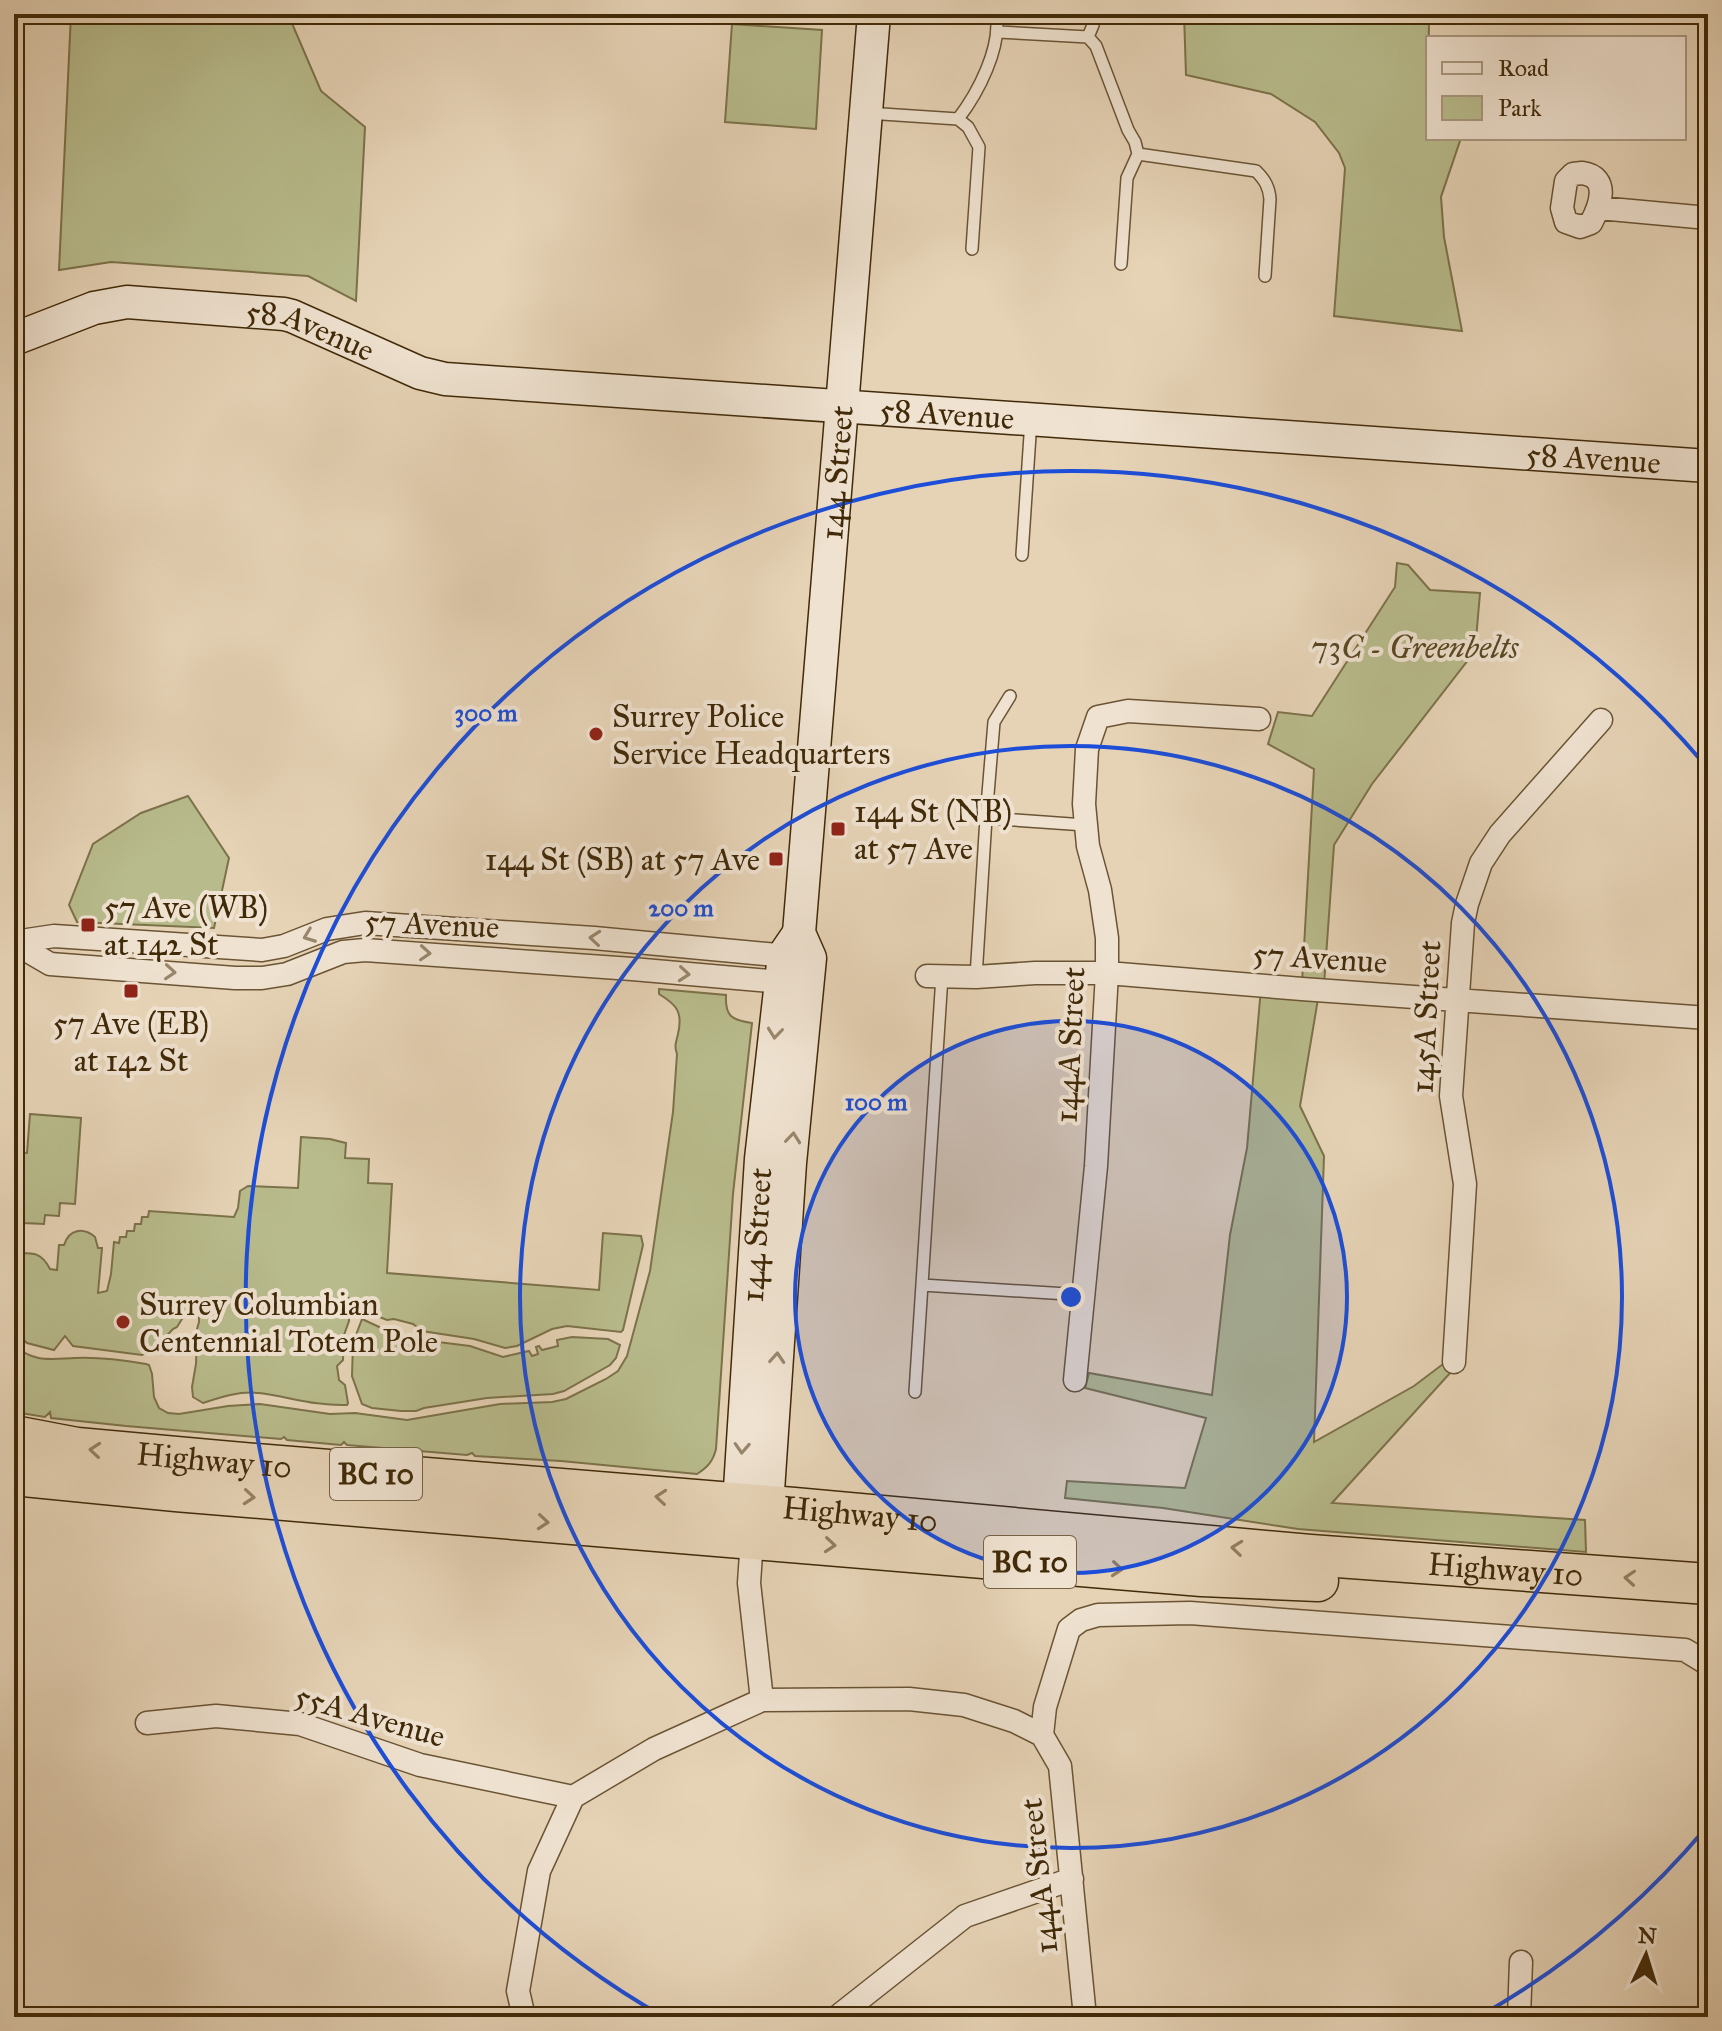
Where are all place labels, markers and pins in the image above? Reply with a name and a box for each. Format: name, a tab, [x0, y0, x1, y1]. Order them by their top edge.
place label: Surrey Police Service Headquarters	[612, 697, 890, 773]
marker: Surrey Police Service Headquarters	[587, 725, 605, 743]
place label: 144 St (NB) at 57 Ave	[854, 792, 1012, 868]
marker: 144 St (NB) at 57 Ave	[829, 820, 847, 838]
place label: 144 St (SB) at 57 Ave	[485, 840, 760, 879]
marker: 144 St (SB) at 57 Ave	[767, 850, 785, 868]
place label: 57 Ave (WB) at 142 St	[104, 888, 268, 964]
marker: 57 Ave (WB) at 142 St	[79, 916, 97, 934]
marker: 57 Ave (EB) at 142 St	[122, 982, 140, 1000]
place label: 57 Ave (EB) at 142 St	[53, 1004, 209, 1080]
centre of rings	[1057, 1283, 1085, 1311]
place label: Surrey Columbian Centennial Totem Pole	[139, 1285, 438, 1361]
marker: Surrey Columbian Centennial Totem Pole	[114, 1313, 132, 1331]

